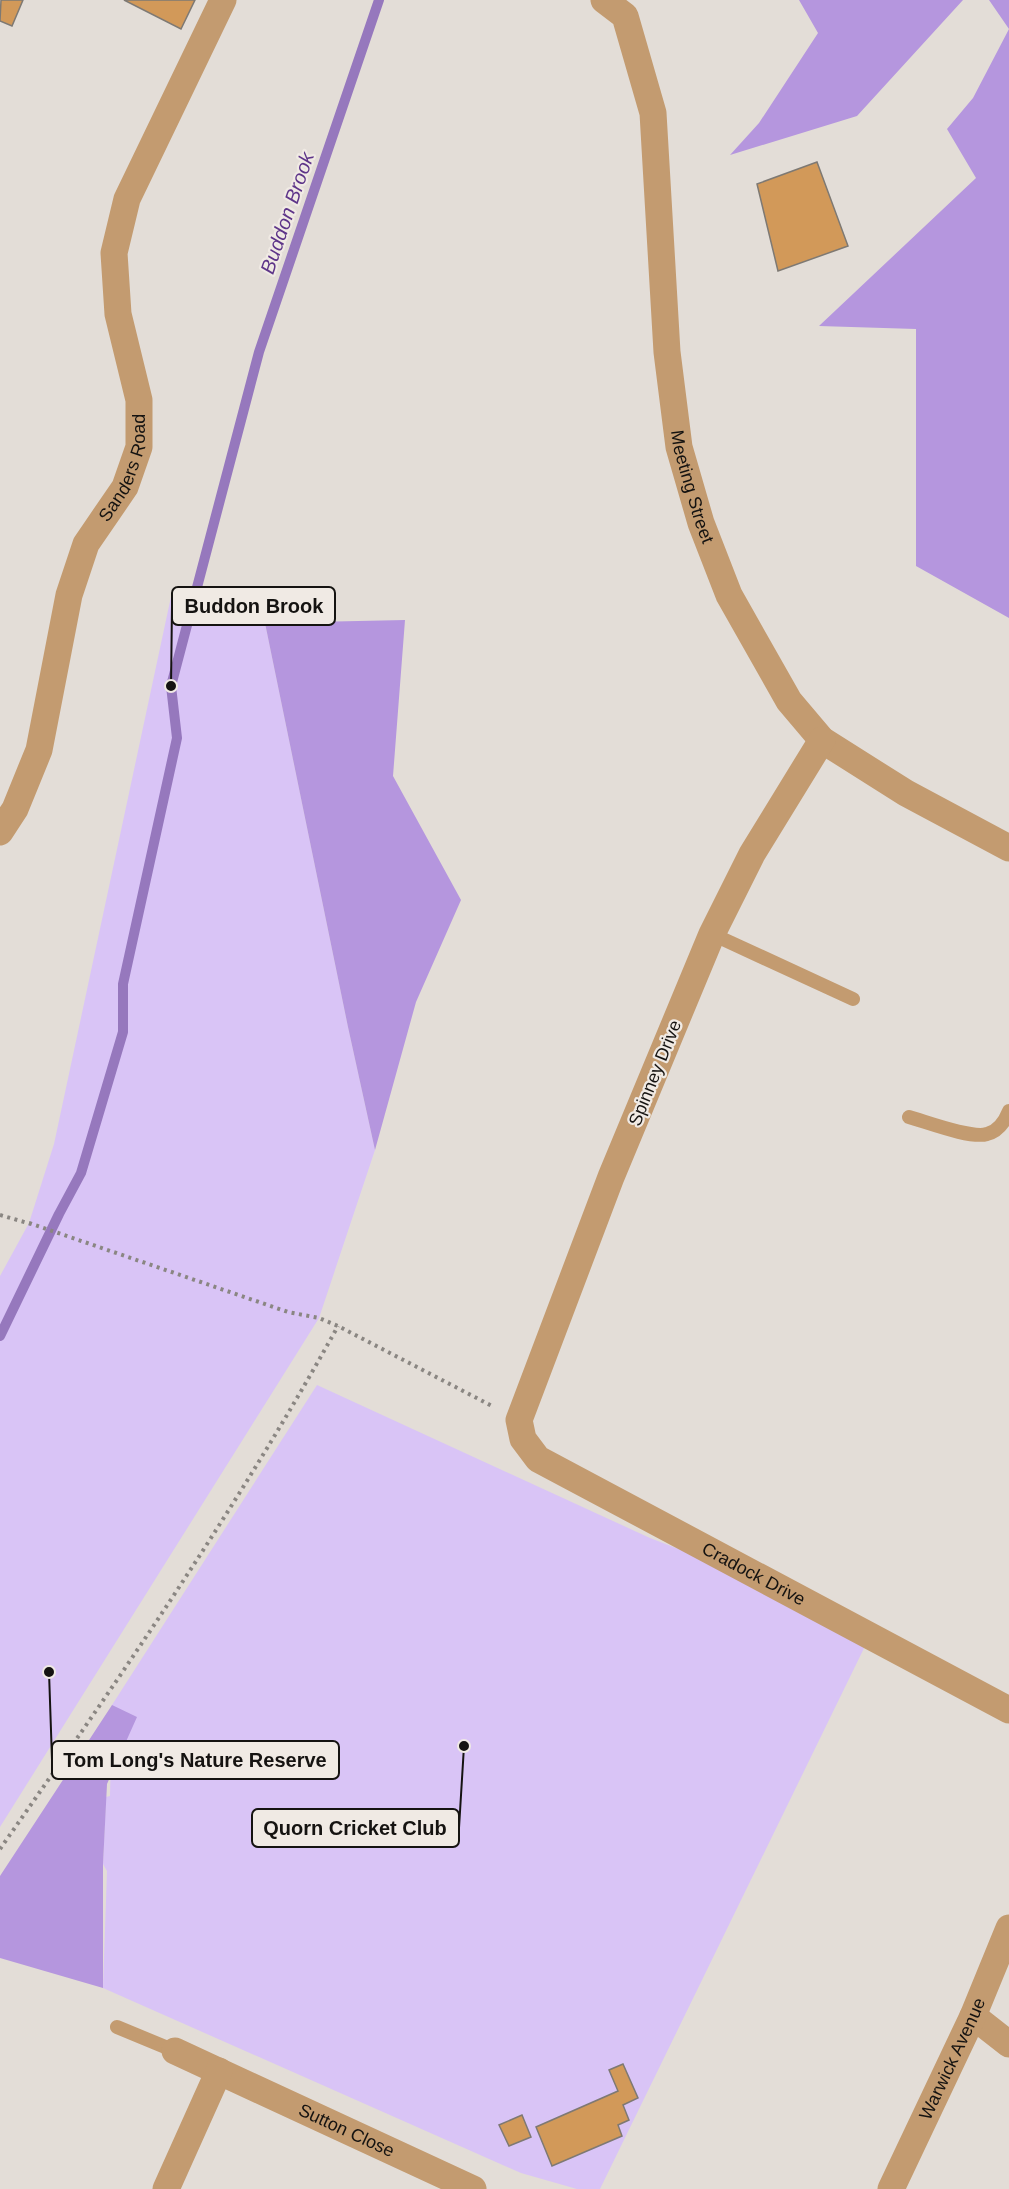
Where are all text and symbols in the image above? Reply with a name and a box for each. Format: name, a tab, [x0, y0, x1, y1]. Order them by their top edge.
water label: Buddon Brook	[256, 149, 318, 277]
street label: Sanders Road	[94, 414, 150, 525]
street label: Meeting Street	[667, 429, 718, 546]
callout: Buddon Brook	[172, 587, 335, 625]
text: Buddon Brook	[185, 595, 324, 617]
street label: Spinney Drive	[625, 1017, 685, 1129]
street label: Cradock Drive	[699, 1538, 809, 1610]
callout: Tom Long's Nature Reserve	[52, 1741, 339, 1779]
text: Tom Long's Nature Reserve	[63, 1749, 327, 1771]
callout: Quorn Cricket Club	[252, 1809, 459, 1847]
text: Quorn Cricket Club	[263, 1817, 447, 1839]
street label: Warwick Avenue	[915, 1995, 989, 2123]
street label: Sutton Close	[296, 2100, 398, 2161]

